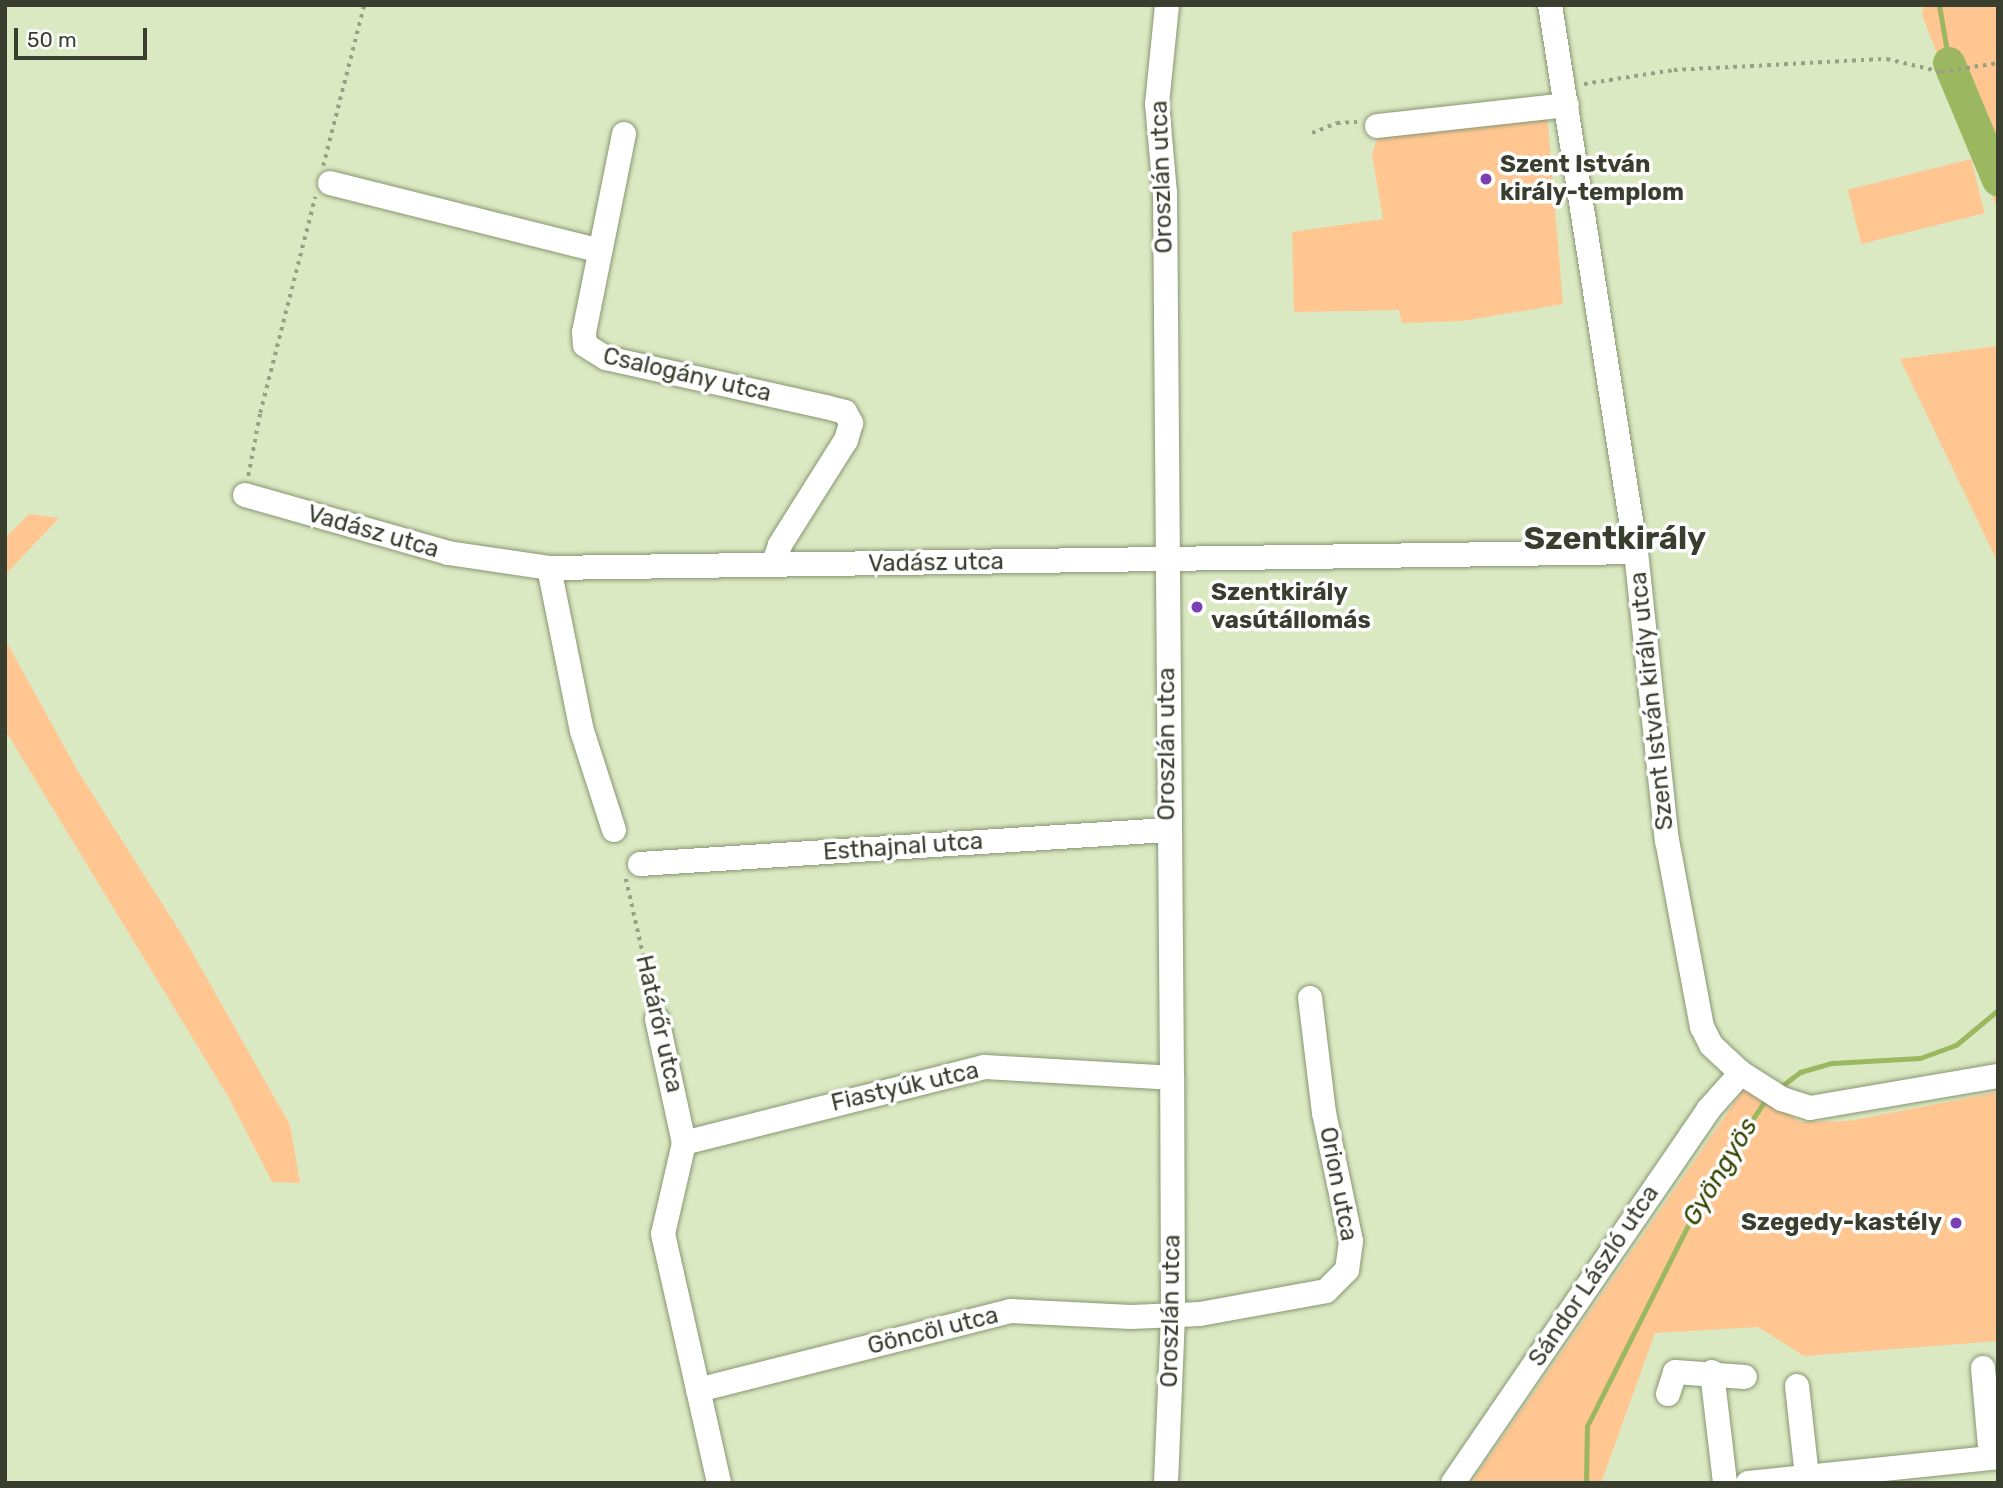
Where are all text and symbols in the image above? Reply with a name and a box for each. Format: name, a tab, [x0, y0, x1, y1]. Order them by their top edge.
scale bar	[18, 14, 150, 58]
text: 50 m	[27, 27, 77, 52]
street label: Oroszlán utca	[1145, 100, 1179, 254]
place label: Szent István király-templom	[1500, 151, 1684, 207]
marker: Szent István király-templom	[1478, 171, 1494, 187]
street label: Csalogány utca	[600, 342, 774, 408]
street label: Vadász utca	[304, 499, 442, 565]
district label: Szentkirály	[1524, 519, 1706, 557]
street label: Vadász utca	[868, 547, 1004, 579]
street label: Szent István király utca	[1624, 570, 1680, 832]
place label: Szentkirály vasútállomás	[1211, 579, 1371, 635]
marker: Szentkirály vasútállomás	[1189, 599, 1205, 615]
street label: Oroszlán utca	[1153, 667, 1181, 821]
street label: Esthajnal utca	[822, 827, 984, 867]
street label: Határőr utca	[629, 952, 689, 1096]
street label: Fiastyúk utca	[828, 1056, 982, 1118]
water label: Gyöngyös	[1676, 1113, 1764, 1231]
street label: Orion utca	[1313, 1124, 1363, 1244]
street label: Sándor László utca	[1523, 1180, 1665, 1372]
place label: Szegedy-kastély	[1741, 1209, 1942, 1237]
marker: Szegedy-kastély	[1948, 1215, 1964, 1231]
street label: Oroszlán utca	[1155, 1234, 1187, 1388]
street label: Göncöl utca	[865, 1301, 1001, 1361]

